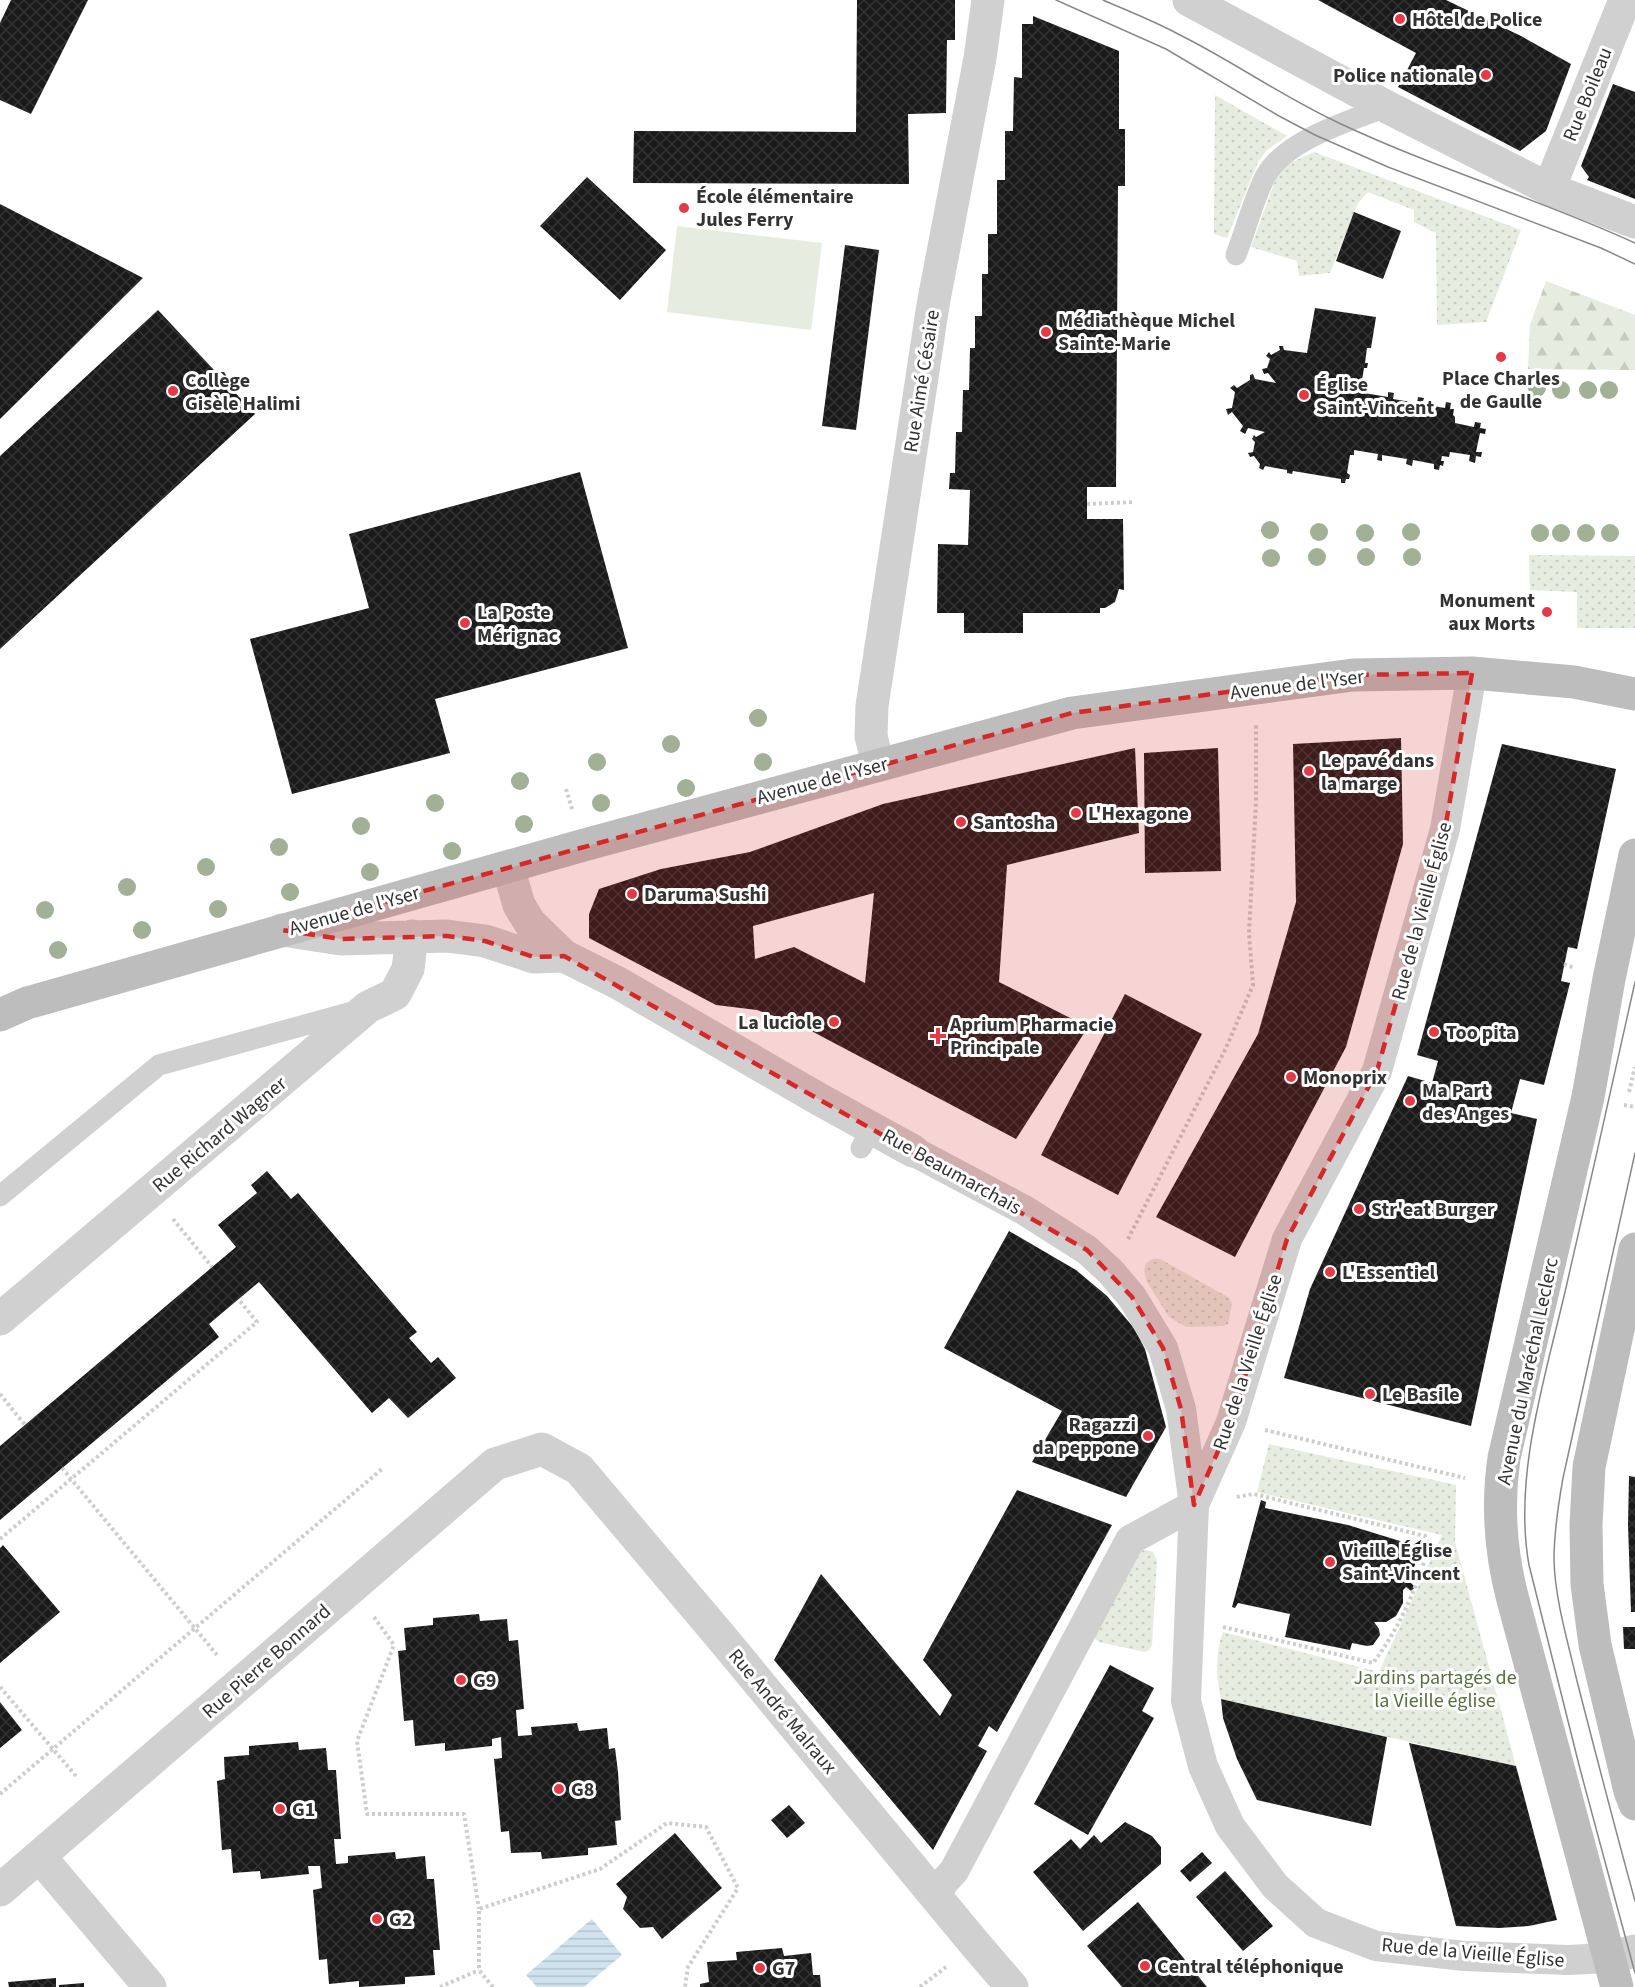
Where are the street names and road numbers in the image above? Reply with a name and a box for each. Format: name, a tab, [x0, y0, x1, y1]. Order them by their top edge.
street label: Rue Boileau	[1556, 43, 1620, 146]
street label: Rue Aimé Césaire	[897, 308, 947, 454]
street label: Avenue de l'Yser	[1229, 663, 1366, 707]
street label: Avenue de l'Yser	[754, 750, 891, 812]
street label: Rue de la Vieille Église	[1385, 819, 1459, 1004]
street label: Avenue de l'Yser	[286, 879, 423, 943]
street label: Rue Richard Wagner	[146, 1070, 293, 1199]
street label: Rue Beaumarchais	[877, 1122, 1026, 1222]
street label: Avenue du Maréchal Leclerc	[1490, 1255, 1566, 1487]
street label: Rue de la Vieille Église	[1206, 1271, 1290, 1454]
street label: Rue Pierre Bonnard	[196, 1598, 337, 1726]
street label: Rue André Malraux	[721, 1643, 843, 1780]
street label: Rue de la Vieille Église	[1380, 1931, 1566, 1975]

